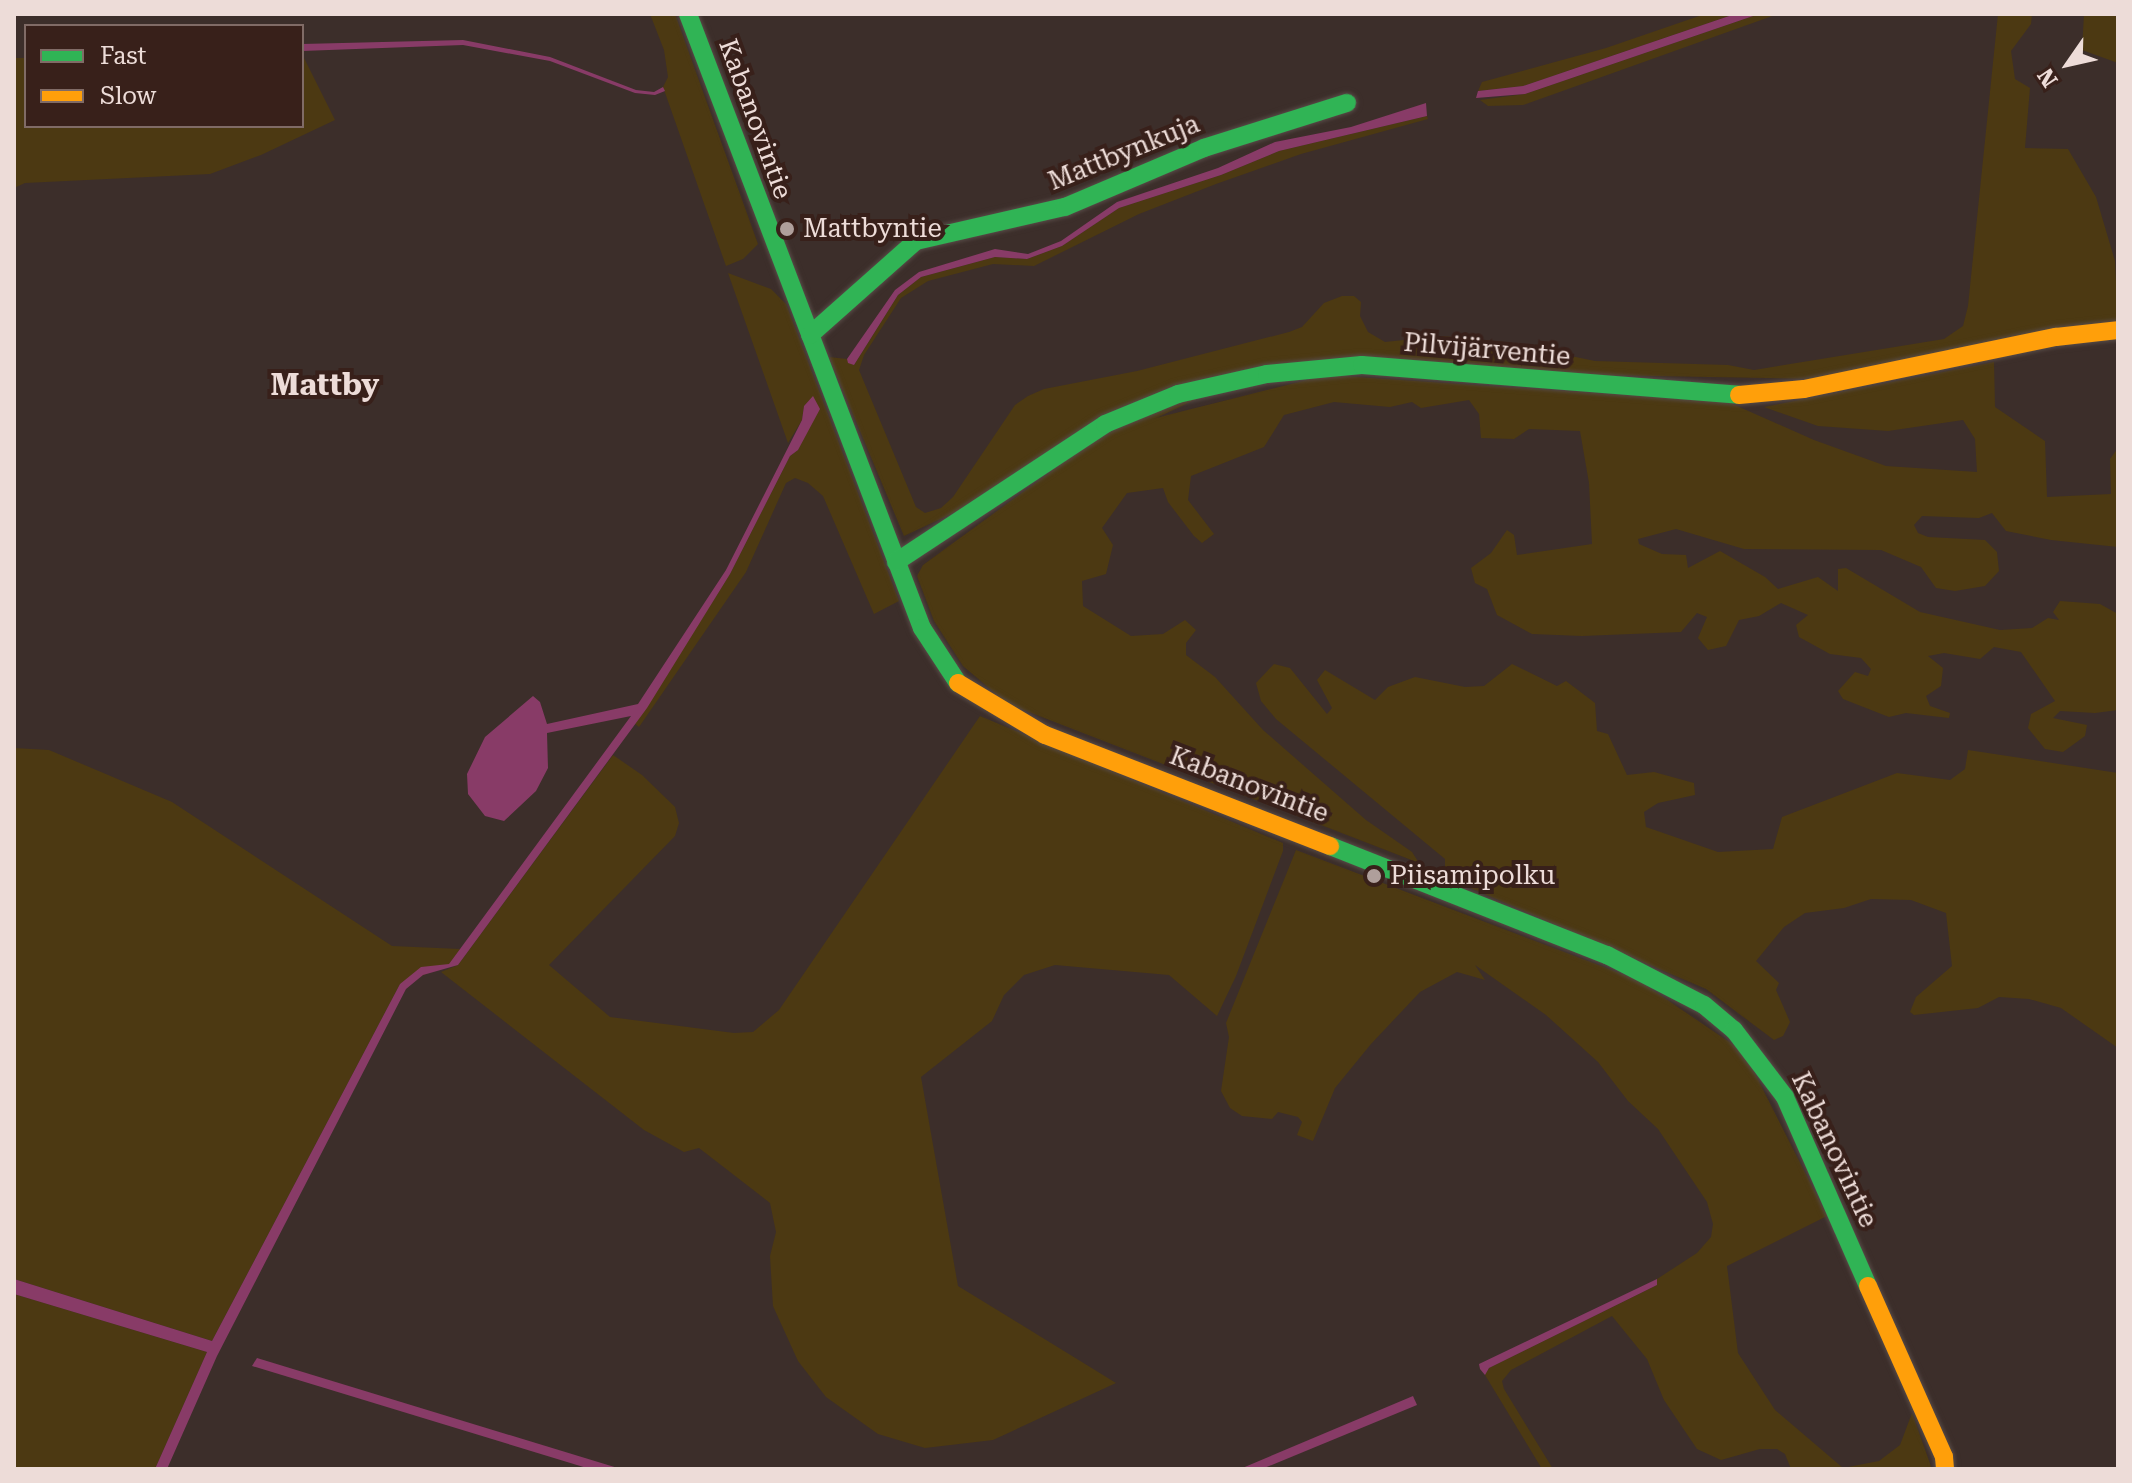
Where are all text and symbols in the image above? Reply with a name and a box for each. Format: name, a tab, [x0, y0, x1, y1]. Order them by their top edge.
legend	[24, 24, 304, 128]
north arrow	[2028, 24, 2108, 104]
street label: Kabanovintie	[712, 35, 798, 203]
text: Fast	[100, 42, 147, 70]
text: N	[2033, 64, 2063, 92]
text: Slow	[100, 82, 156, 110]
street label: Mattbynkuja	[1044, 109, 1204, 197]
place label: Mattbyntie	[803, 213, 942, 245]
marker: Mattbyntie	[778, 220, 796, 238]
street label: Pilvijärventie	[1402, 327, 1572, 373]
district label: Mattby	[271, 367, 379, 403]
street label: Kabanovintie	[1165, 740, 1333, 830]
place label: Piisamipolku	[1390, 860, 1555, 892]
marker: Piisamipolku	[1365, 867, 1383, 885]
street label: Kabanovintie	[1784, 1067, 1884, 1233]

